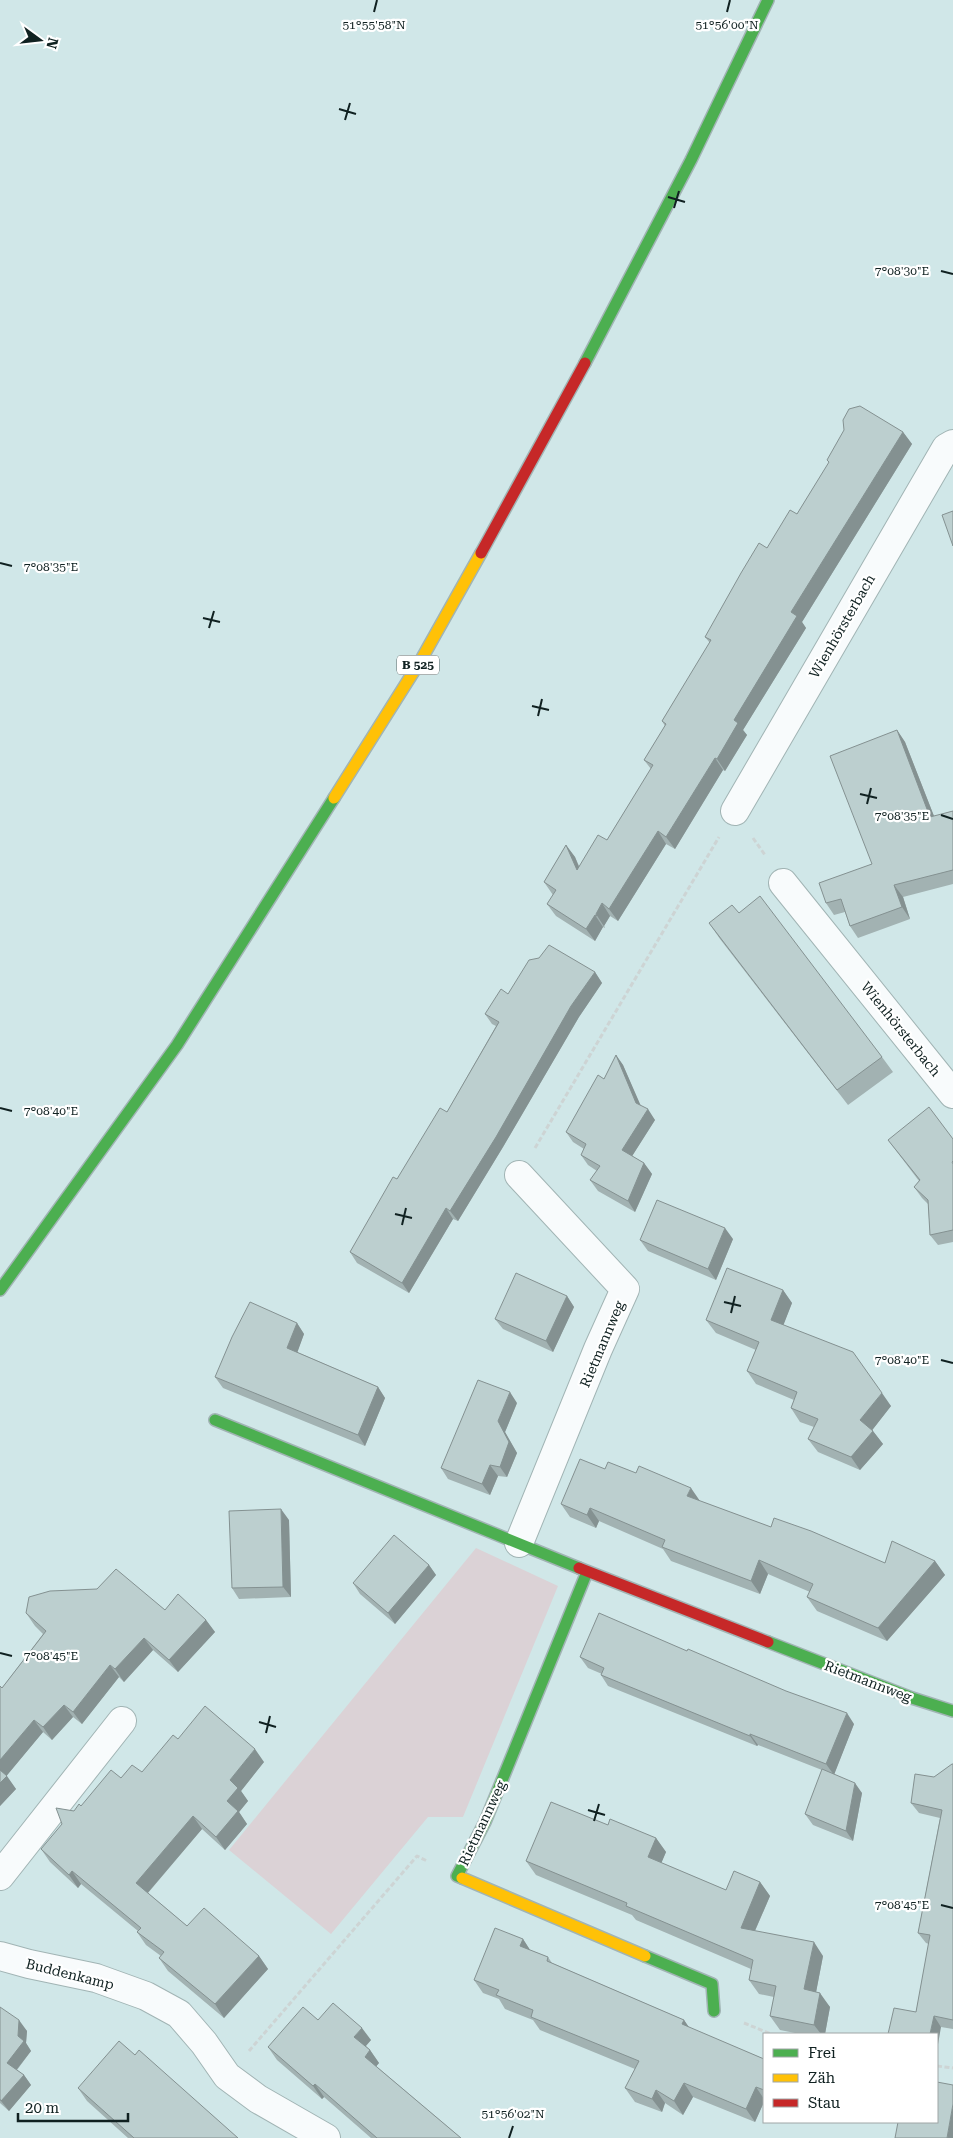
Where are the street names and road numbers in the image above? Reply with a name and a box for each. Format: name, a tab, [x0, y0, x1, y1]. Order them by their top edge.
street label: Wienhörsterbach	[806, 571, 878, 681]
road number: B 525	[397, 656, 439, 674]
street label: Wienhörsterbach	[858, 979, 944, 1079]
street label: Rietmannweg	[577, 1298, 627, 1390]
street label: Rietmannweg	[822, 1657, 914, 1705]
street label: Rietmannweg	[455, 1778, 509, 1868]
street label: Buddenkamp	[24, 1955, 116, 1993]

